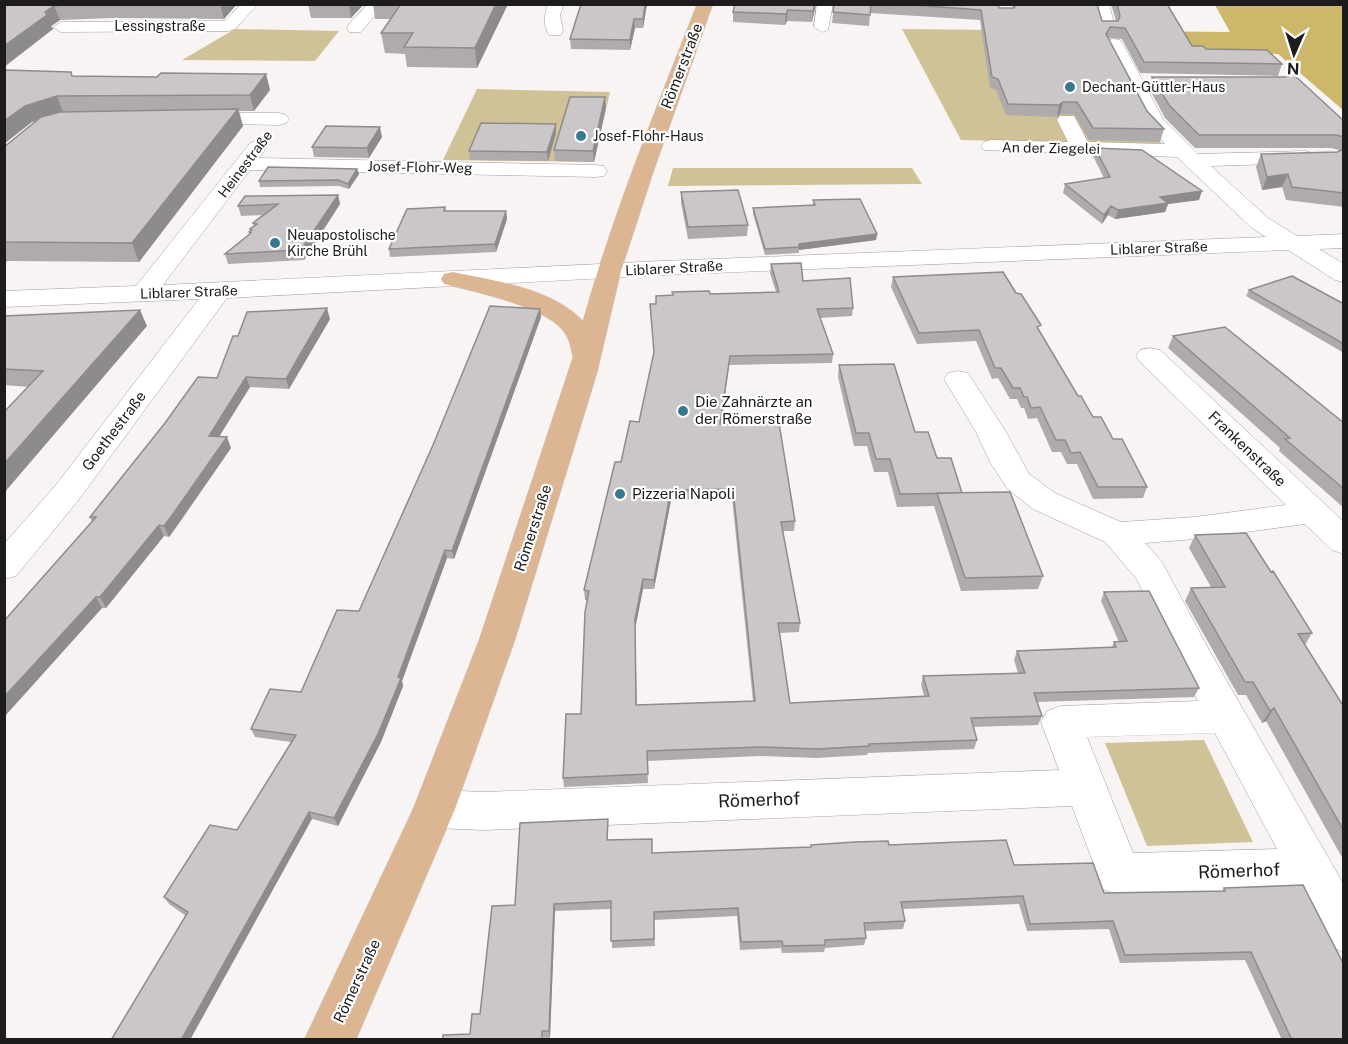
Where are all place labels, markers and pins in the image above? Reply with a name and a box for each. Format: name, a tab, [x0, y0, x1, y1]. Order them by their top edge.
place label: Dechant-Güttler-Haus	[1082, 79, 1225, 95]
marker: Dechant-Güttler-Haus	[1063, 80, 1077, 94]
place label: Josef-Flohr-Haus	[593, 128, 704, 144]
marker: Josef-Flohr-Haus	[574, 129, 588, 143]
place label: Neuapostolische Kirche Brühl	[287, 227, 396, 259]
marker: Neuapostolische Kirche Brühl	[268, 236, 282, 250]
place label: Die Zahnärzte an der Römerstraße	[695, 393, 813, 427]
marker: Die Zahnärzte an der Römerstraße	[676, 404, 690, 418]
place label: Pizzeria Napoli	[632, 485, 735, 502]
marker: Pizzeria Napoli	[613, 487, 627, 501]

